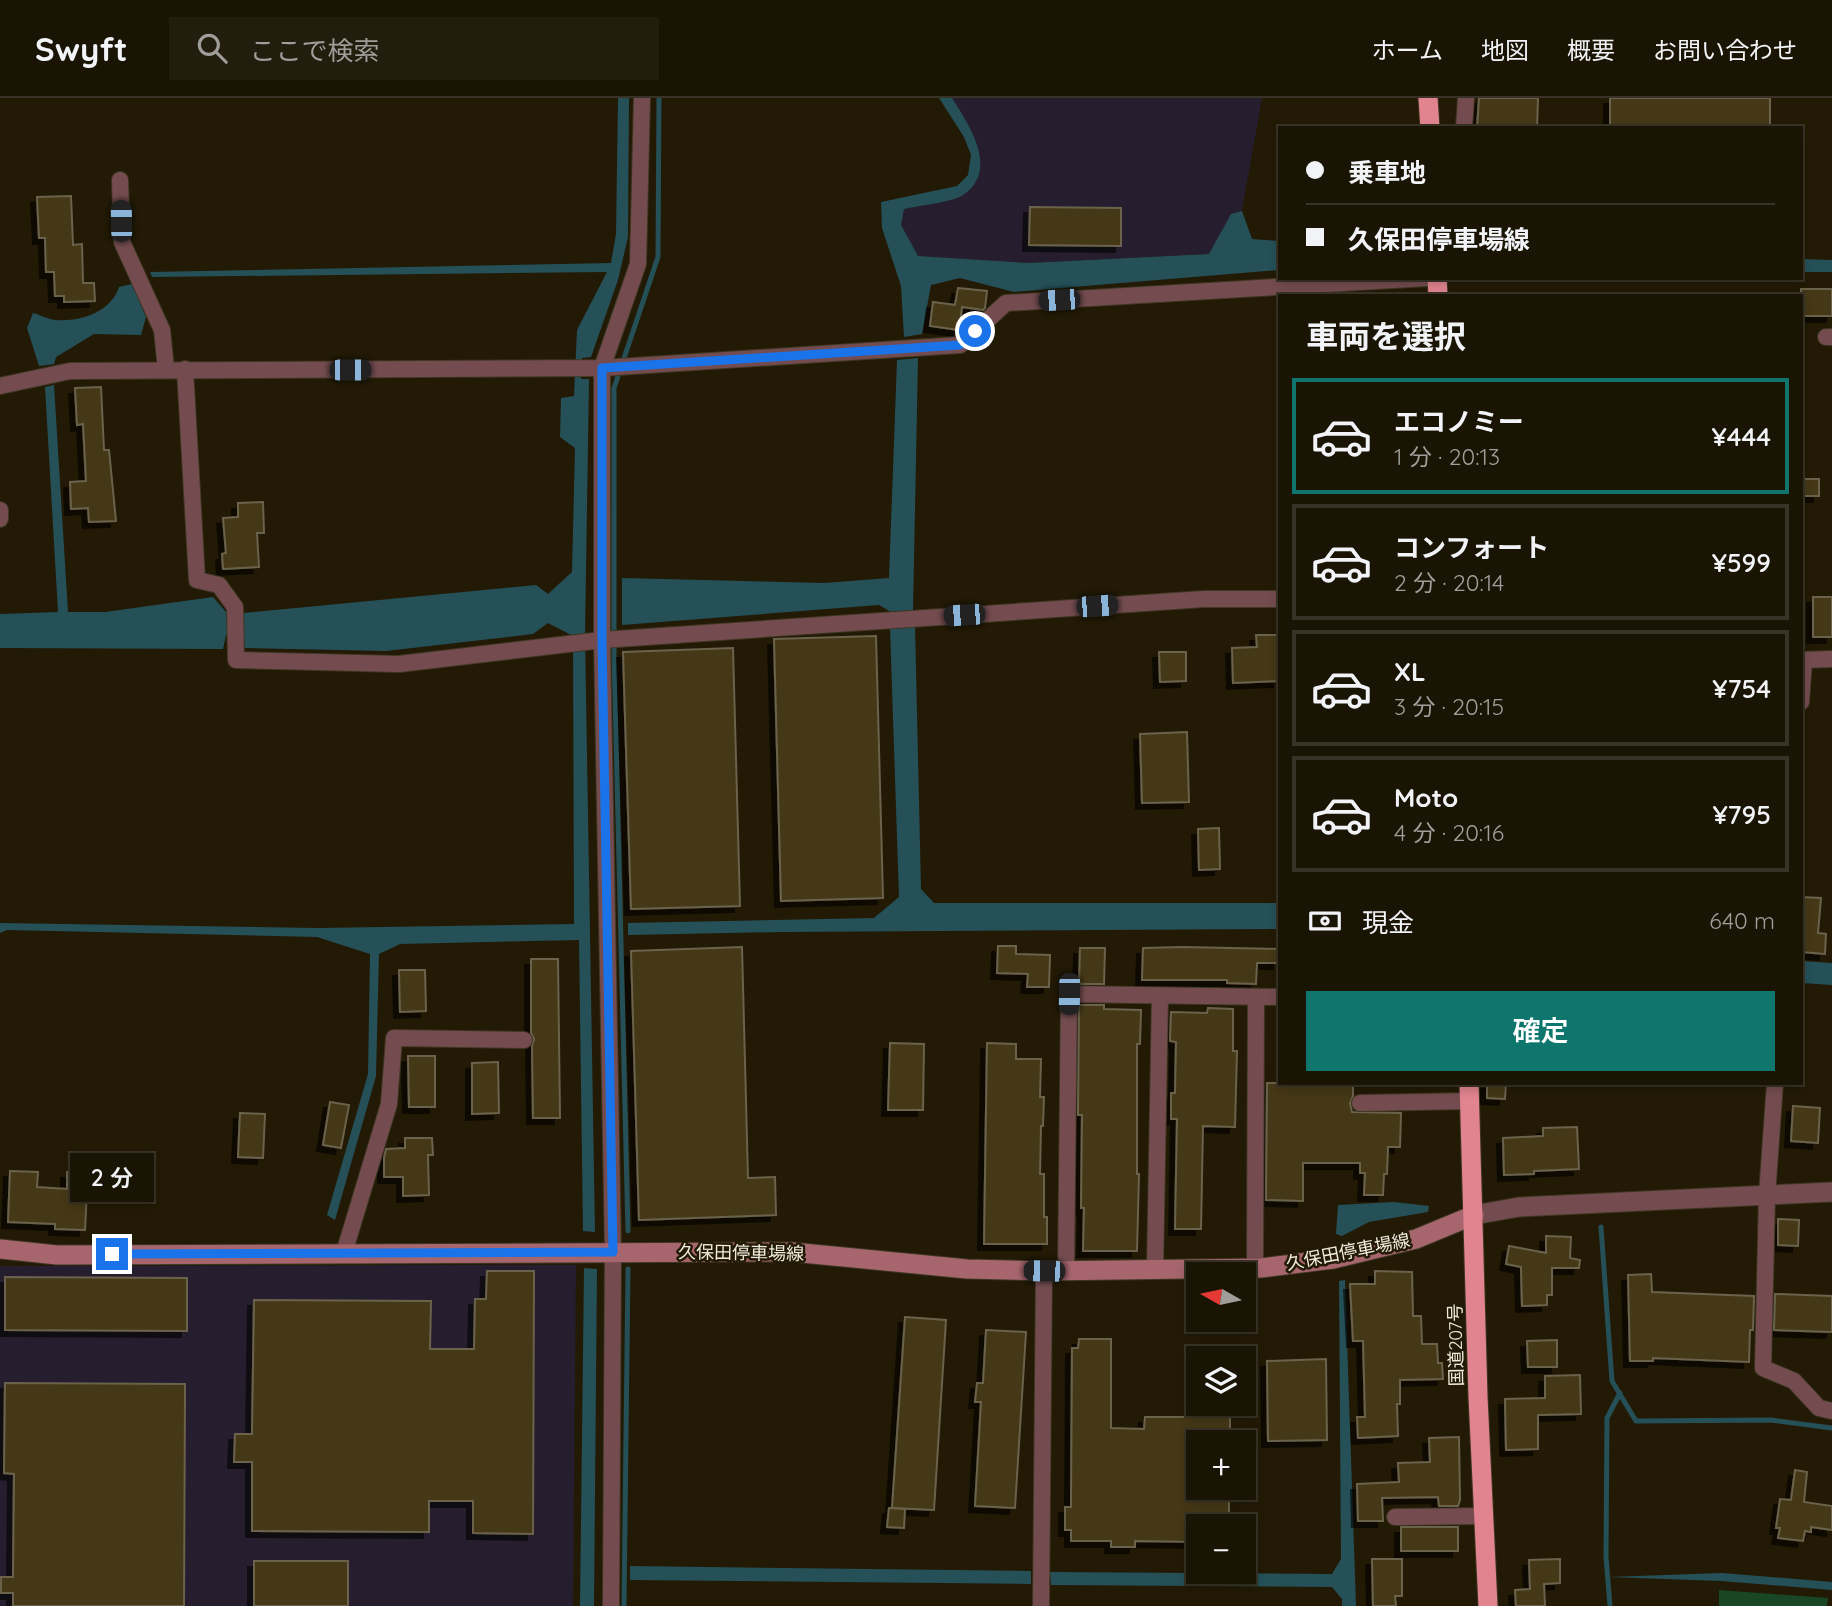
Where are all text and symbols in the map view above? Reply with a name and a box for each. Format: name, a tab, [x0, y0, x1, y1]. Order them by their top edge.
search box	[169, 17, 659, 80]
text: Swyft	[35, 28, 127, 69]
icon: search	[193, 29, 231, 67]
text: ここで検索	[249, 34, 379, 67]
text: ホーム	[1372, 35, 1443, 65]
text: 地図	[1481, 35, 1529, 65]
text: 概要	[1567, 35, 1615, 65]
text: お問い合わせ	[1653, 35, 1797, 65]
text: 乗車地	[1348, 156, 1426, 189]
car	[111, 200, 132, 242]
text: 久保田停車場線	[1348, 223, 1530, 256]
car	[1038, 288, 1081, 312]
route start	[959, 315, 991, 347]
text: 車両を選択	[1306, 316, 1466, 356]
car	[330, 360, 372, 381]
icon: car	[1310, 405, 1373, 468]
text: エコノミー	[1394, 405, 1524, 438]
text: ¥444	[1712, 420, 1771, 453]
text: 1 分 · 20:13	[1394, 442, 1500, 471]
icon: car	[1310, 531, 1373, 594]
text: コンフォート	[1394, 531, 1549, 564]
text: ¥599	[1712, 546, 1771, 579]
text: 2 分 · 20:14	[1394, 568, 1504, 597]
car	[1076, 594, 1119, 618]
car	[943, 603, 986, 627]
text: XL	[1394, 655, 1426, 688]
icon: car	[1310, 657, 1373, 720]
text: ¥754	[1712, 672, 1771, 705]
text: 3 分 · 20:15	[1394, 692, 1504, 721]
text: Moto	[1394, 781, 1458, 814]
icon: car	[1310, 783, 1373, 846]
text: ¥795	[1712, 798, 1771, 831]
text: 4 分 · 20:16	[1394, 818, 1504, 847]
icon: cash	[1306, 902, 1344, 940]
text: 現金	[1362, 906, 1414, 939]
text: 640 m	[1709, 906, 1775, 935]
car	[1059, 973, 1080, 1015]
button: 確定	[1306, 991, 1775, 1071]
callout: 2 分	[70, 1152, 154, 1202]
text: 2 分	[91, 1163, 133, 1192]
street label: 久保田停車場線	[1284, 1228, 1412, 1275]
route end	[96, 1238, 128, 1270]
street label: 久保田停車場線	[678, 1240, 804, 1265]
car	[1023, 1260, 1066, 1282]
north arrow	[1186, 1262, 1256, 1332]
map controls	[1186, 1262, 1256, 1584]
street label: 国道207号	[1443, 1303, 1468, 1387]
button: layers	[1186, 1346, 1256, 1416]
button: +	[1186, 1430, 1256, 1500]
button: −	[1186, 1514, 1256, 1584]

